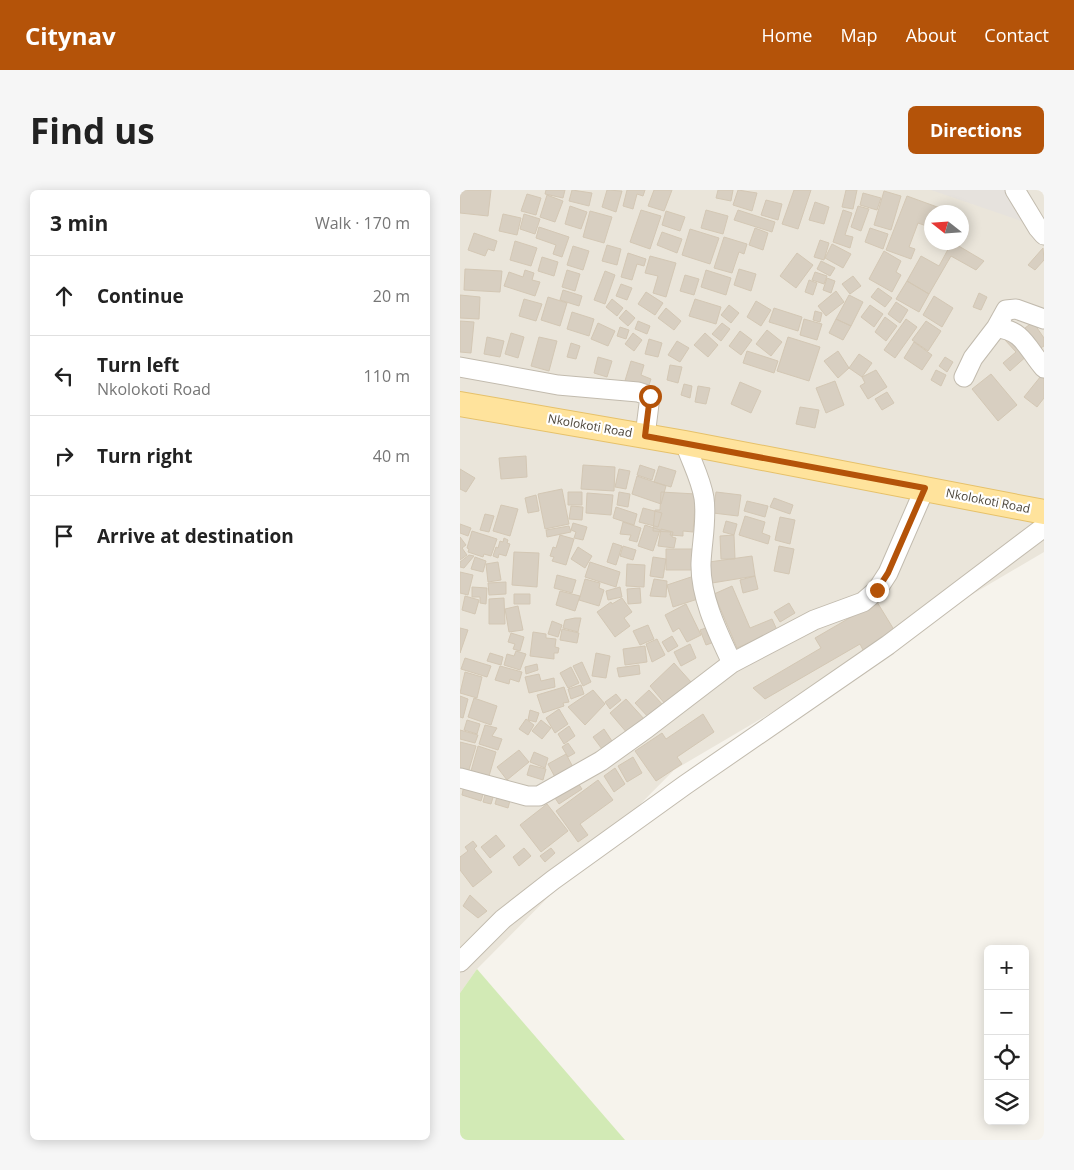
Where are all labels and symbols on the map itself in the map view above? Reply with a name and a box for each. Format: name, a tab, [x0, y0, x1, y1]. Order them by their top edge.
north arrow	[924, 205, 969, 250]
route start	[639, 385, 662, 408]
street label: Nkolokoti Road	[547, 410, 634, 441]
street label: Nkolokoti Road	[945, 484, 1032, 517]
route end	[866, 579, 889, 602]

